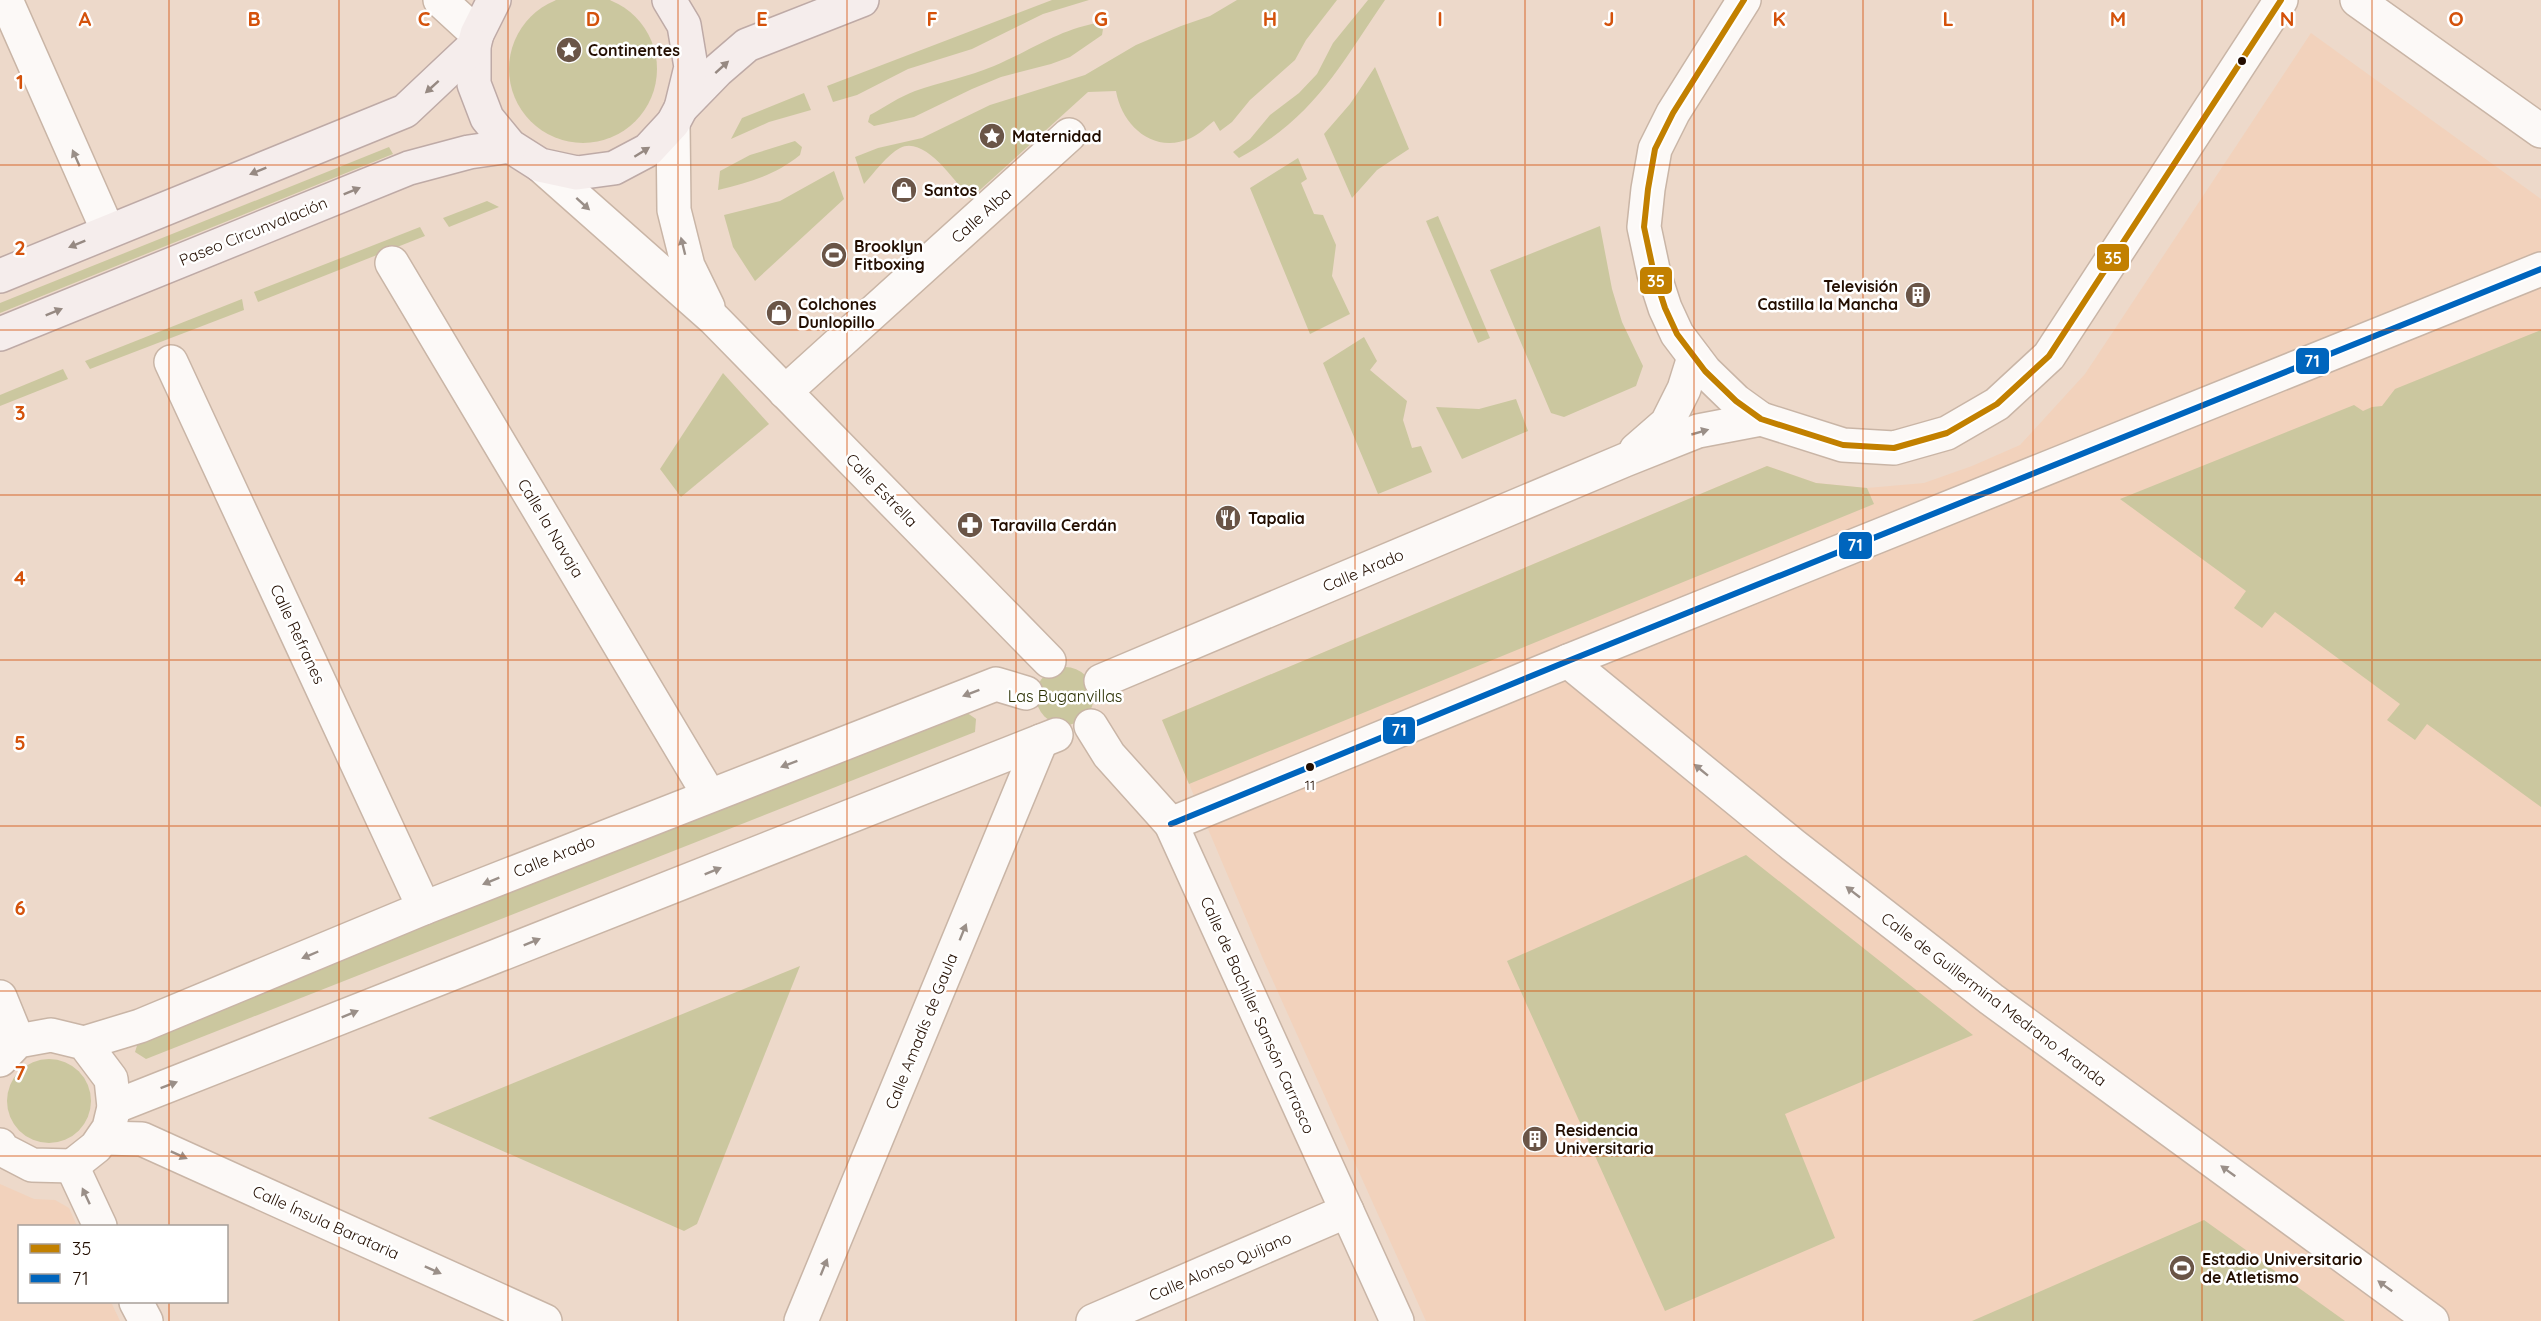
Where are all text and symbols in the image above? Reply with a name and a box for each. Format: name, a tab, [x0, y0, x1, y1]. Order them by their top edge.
text: A	[79, 6, 92, 31]
text: B	[247, 6, 261, 31]
text: C	[418, 6, 431, 31]
text: D	[586, 6, 600, 31]
text: E	[756, 6, 768, 31]
text: F	[926, 6, 938, 31]
text: G	[1094, 6, 1108, 31]
text: H	[1263, 6, 1277, 31]
text: I	[1437, 6, 1443, 31]
text: J	[1603, 6, 1615, 31]
text: K	[1772, 6, 1786, 31]
text: L	[1942, 6, 1954, 31]
text: M	[2110, 6, 2126, 31]
text: N	[2280, 6, 2294, 31]
text: O	[2448, 6, 2464, 31]
place icon: Continentes	[554, 35, 584, 65]
place label: Continentes	[588, 40, 680, 60]
unlabelled marker	[2236, 55, 2248, 67]
one-way arrow	[714, 61, 729, 74]
text: 1	[16, 69, 24, 94]
one-way arrow	[425, 80, 440, 93]
place icon: Maternidad	[977, 121, 1007, 151]
place label: Maternidad	[1012, 126, 1101, 146]
one-way arrow	[634, 147, 650, 158]
one-way arrow	[71, 149, 81, 167]
one-way arrow	[249, 167, 267, 176]
shop icon: Santos	[889, 175, 919, 205]
place label: Santos	[924, 180, 978, 200]
street label: Calle Alba	[947, 183, 1015, 247]
one-way arrow	[343, 186, 361, 196]
street label: Paseo Circunvalación	[176, 192, 330, 270]
one-way arrow	[575, 197, 590, 210]
text: 2	[14, 235, 26, 260]
place label: Brooklyn Fitboxing	[854, 236, 925, 274]
one-way arrow	[677, 237, 687, 255]
one-way arrow	[68, 240, 86, 249]
sports icon: Brooklyn Fitboxing	[819, 240, 849, 270]
line badge: 35	[2096, 243, 2130, 272]
text: 35	[2104, 248, 2122, 268]
line badge: 35	[1639, 266, 1673, 295]
text: 35	[1647, 271, 1665, 291]
place label: Televisión Castilla la Mancha	[1757, 276, 1898, 314]
building icon: Televisión Castilla la Mancha	[1903, 280, 1933, 310]
place label: Colchones Dunlopillo	[798, 294, 877, 332]
shop icon: Colchones Dunlopillo	[764, 298, 794, 328]
one-way arrow	[45, 307, 63, 316]
line badge: 71	[2295, 347, 2330, 375]
text: 71	[2304, 351, 2320, 371]
text: 3	[15, 400, 25, 425]
one-way arrow	[1691, 426, 1709, 436]
street label: Calle Estrella	[842, 449, 922, 531]
street label: Calle la Navaja	[514, 475, 588, 581]
restaurant icon: Tapalia	[1213, 503, 1243, 533]
place label: Tapalia	[1248, 508, 1305, 528]
pharmacy icon: Taravilla Cerdán	[955, 510, 985, 540]
place label: Taravilla Cerdán	[990, 515, 1117, 535]
line badge: 71	[1838, 531, 1873, 560]
text: 71	[1847, 535, 1863, 555]
street label: Calle Arado	[1319, 544, 1407, 596]
text: 4	[14, 565, 26, 590]
street label: Calle Refranes	[266, 581, 330, 687]
park label: Las Buganvillas	[1008, 686, 1122, 706]
one-way arrow	[962, 689, 980, 699]
line badge: 71	[1382, 716, 1416, 745]
text: 71	[1391, 720, 1407, 740]
text: 5	[14, 730, 26, 755]
one-way arrow	[780, 759, 798, 769]
marker: 11	[1304, 761, 1316, 773]
one-way arrow	[1693, 763, 1709, 776]
place label: 11	[1305, 776, 1315, 794]
street label: Calle Arado	[510, 831, 598, 881]
one-way arrow	[704, 865, 722, 875]
one-way arrow	[482, 877, 500, 887]
one-way arrow	[1845, 886, 1860, 898]
street label: Calle de Bachiller Sansón Carrasco	[1196, 893, 1320, 1137]
text: 6	[14, 895, 26, 920]
street label: Calle de Guillermina Medrano Aranda	[1877, 908, 2111, 1090]
one-way arrow	[958, 922, 968, 940]
one-way arrow	[523, 937, 541, 947]
street label: Calle Amadís de Gaula	[880, 950, 962, 1112]
one-way arrow	[302, 951, 319, 960]
one-way arrow	[341, 1009, 359, 1018]
text: 7	[15, 1060, 26, 1085]
one-way arrow	[160, 1080, 178, 1089]
place label: Residencia Universitaria	[1555, 1120, 1654, 1158]
building icon: Residencia Universitaria	[1520, 1124, 1550, 1154]
one-way arrow	[170, 1151, 187, 1160]
one-way arrow	[2220, 1165, 2236, 1177]
street label: Calle Ínsula Barataria	[250, 1181, 402, 1263]
one-way arrow	[81, 1188, 90, 1205]
legend	[18, 1225, 228, 1303]
street label: Calle Alonso Quijano	[1146, 1227, 1294, 1305]
text: 35	[72, 1237, 91, 1260]
place label: Estadio Universitario de Atletismo	[2202, 1249, 2362, 1287]
sports icon: Estadio Universitario de Atletismo	[2167, 1253, 2197, 1283]
one-way arrow	[820, 1258, 829, 1276]
one-way arrow	[424, 1266, 441, 1275]
text: 71	[72, 1267, 89, 1290]
one-way arrow	[2378, 1281, 2393, 1293]

